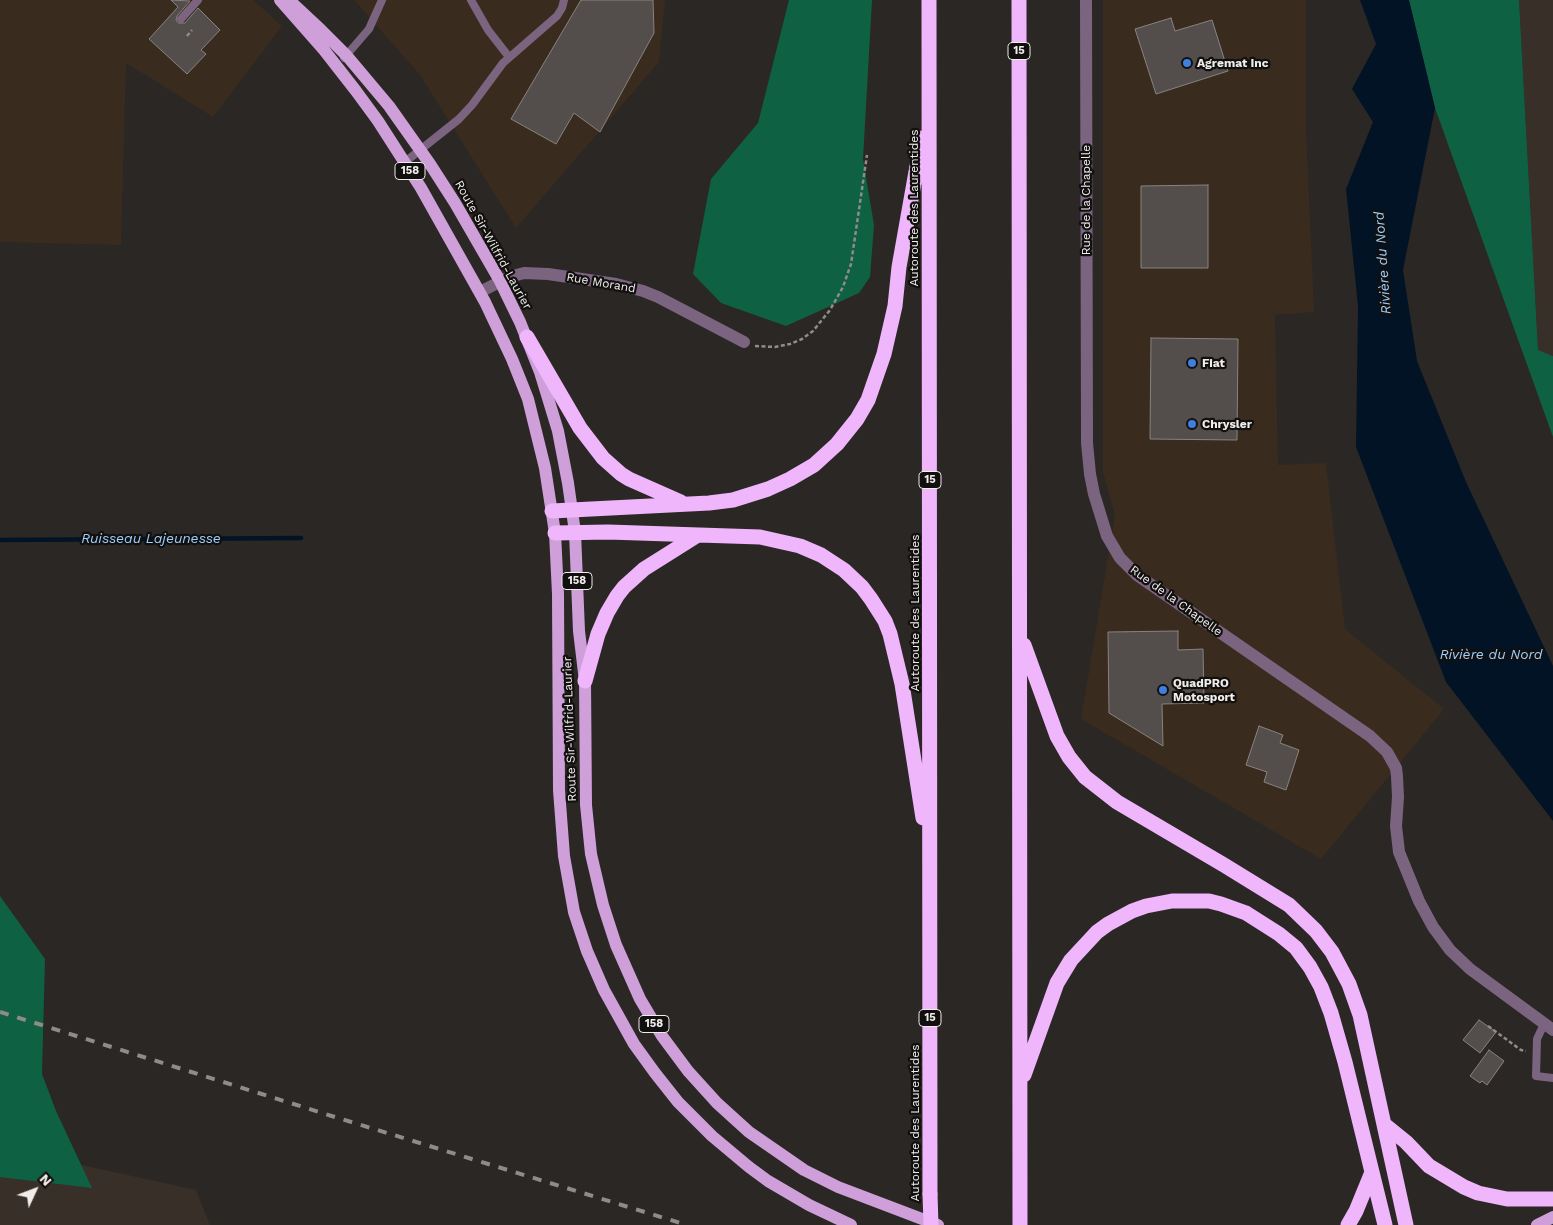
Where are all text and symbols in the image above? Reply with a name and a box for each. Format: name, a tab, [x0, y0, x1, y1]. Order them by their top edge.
road number: 15	[1008, 42, 1030, 59]
place label: Agremat Inc	[1197, 56, 1269, 70]
marker: Agremat Inc	[1181, 57, 1193, 69]
street label: Autoroute des Laurentides	[907, 130, 921, 286]
street label: Rue de la Chapelle	[1079, 145, 1093, 255]
road number: 158	[395, 162, 425, 180]
street label: Route Sir-Wilfrid-Laurier	[452, 178, 534, 312]
water label: Rivière du Nord	[1371, 211, 1395, 315]
street label: Rue Morand	[565, 270, 637, 296]
place label: Fiat	[1202, 356, 1225, 370]
marker: Fiat	[1186, 357, 1198, 369]
place label: Chrysler	[1202, 417, 1252, 431]
marker: Chrysler	[1186, 418, 1198, 430]
road number: 15	[919, 472, 941, 488]
water label: Ruisseau Lajeunesse	[81, 531, 221, 547]
street label: Autoroute des Laurentides	[908, 535, 922, 691]
street label: Rue de la Chapelle	[1127, 563, 1225, 639]
road number: 158	[562, 572, 592, 590]
water label: Rivière du Nord	[1440, 647, 1542, 663]
street label: Route Sir-Wilfrid-Laurier	[560, 656, 580, 802]
place label: QuadPRO Motosport	[1173, 676, 1235, 704]
marker: QuadPRO Motosport	[1157, 684, 1169, 696]
road number: 15	[919, 1010, 941, 1026]
road number: 158	[639, 1016, 669, 1032]
street label: Autoroute des Laurentides	[908, 1045, 922, 1201]
north arrow	[10, 1165, 60, 1215]
text: N	[37, 1171, 55, 1189]

